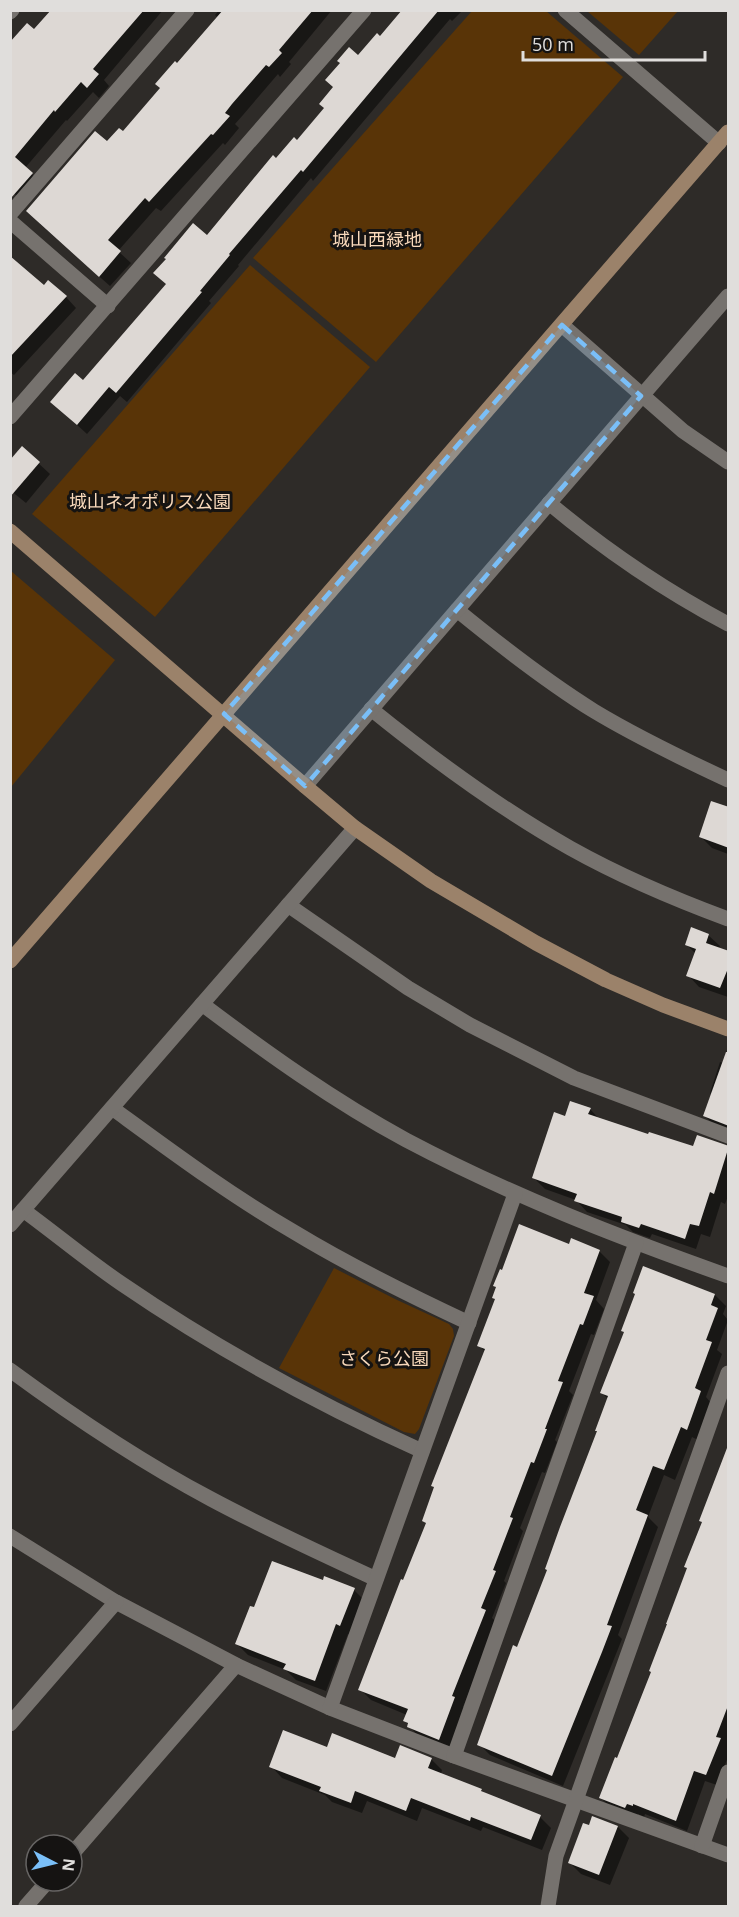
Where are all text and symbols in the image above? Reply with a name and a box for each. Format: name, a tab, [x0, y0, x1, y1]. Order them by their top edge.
scale bar	[523, 24, 704, 62]
text: 50 m	[532, 32, 574, 56]
park label: 城山西緑地	[332, 227, 422, 251]
park label: 城山ネオポリス公園	[69, 489, 231, 513]
park label: さくら公園	[339, 1346, 429, 1370]
north arrow	[24, 1833, 84, 1893]
text: N	[57, 1857, 81, 1873]

